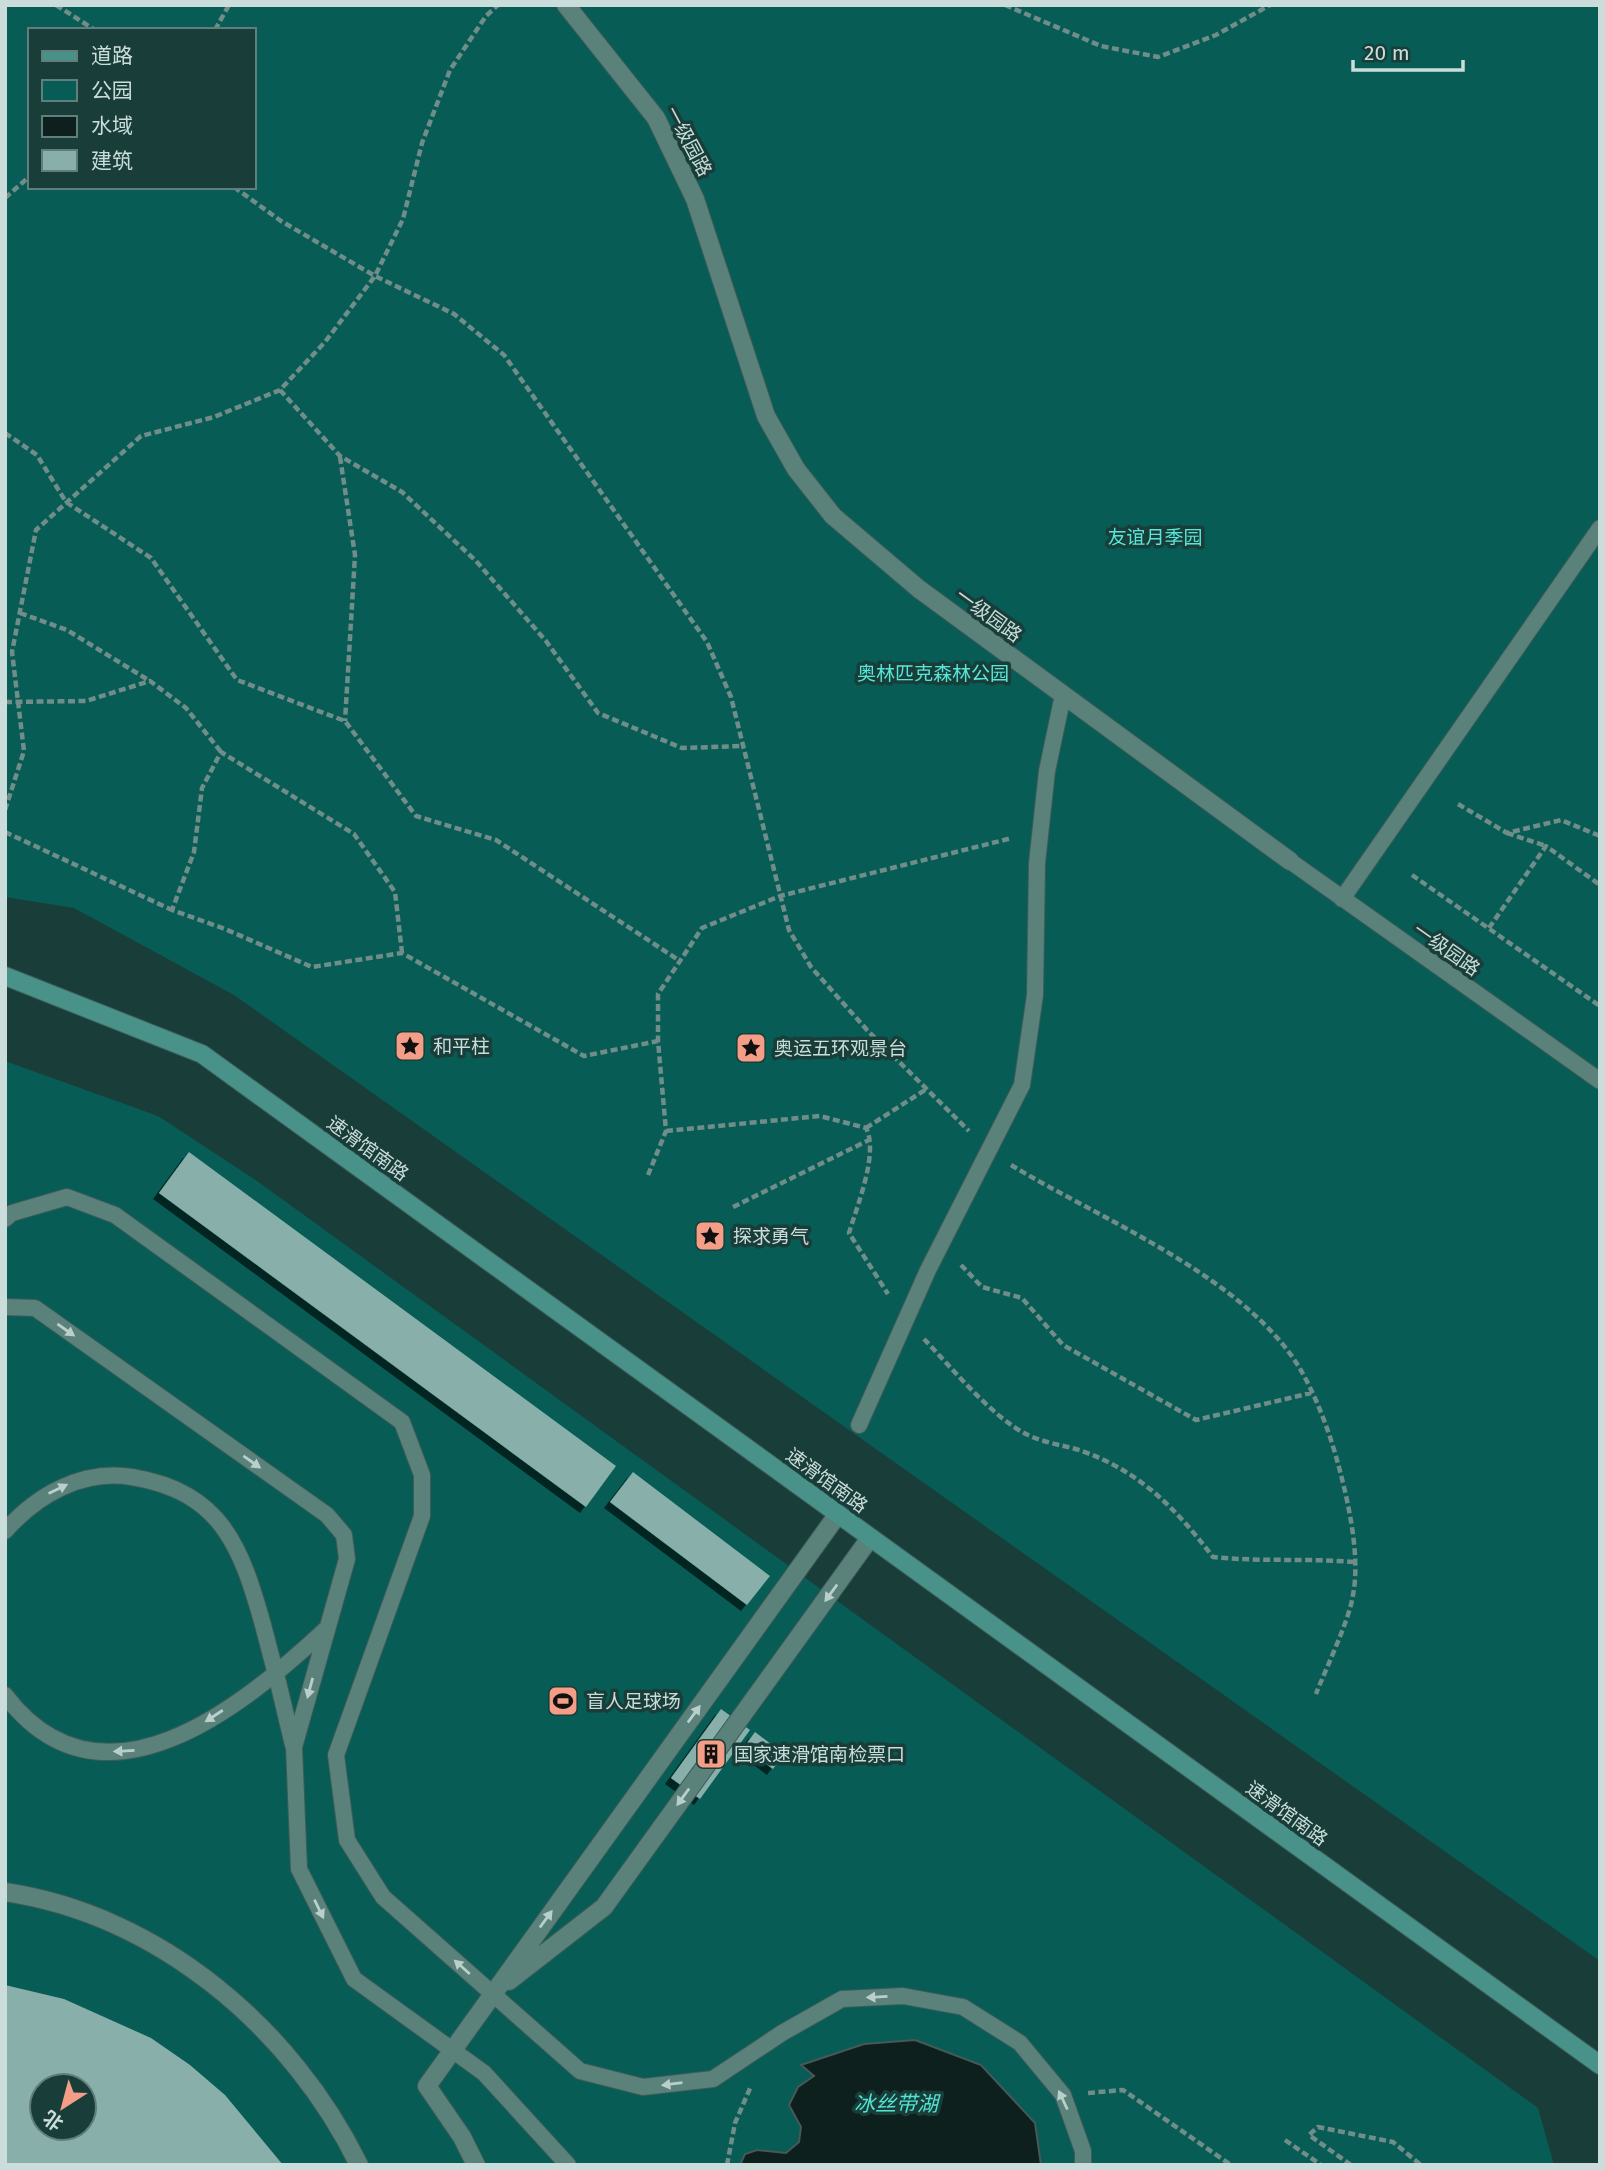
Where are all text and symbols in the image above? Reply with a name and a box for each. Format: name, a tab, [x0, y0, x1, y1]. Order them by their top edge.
legend	[28, 28, 256, 189]
scale bar	[1353, 28, 1463, 72]
text: 20 m	[1364, 40, 1410, 66]
text: 道路	[91, 43, 133, 69]
text: 公园	[91, 78, 133, 104]
street label: 一级园路	[661, 102, 717, 180]
text: 水域	[91, 113, 133, 139]
text: 建筑	[91, 148, 133, 174]
park label: 友谊月季园	[1107, 526, 1203, 549]
street label: 一级园路	[951, 584, 1026, 647]
park label: 奥林匹克森林公园	[857, 662, 1009, 685]
street label: 一级园路	[1409, 918, 1484, 981]
place icon: 和平柱	[393, 1029, 427, 1063]
place icon: 奥运五环观景台	[734, 1031, 768, 1065]
place label: 和平柱	[433, 1035, 490, 1058]
place label: 奥运五环观景台	[774, 1037, 907, 1060]
street label: 速滑馆南路	[323, 1111, 413, 1186]
place icon: 探求勇气	[693, 1219, 727, 1253]
place label: 探求勇气	[733, 1225, 809, 1248]
one-way arrow	[57, 1323, 75, 1337]
street label: 速滑馆南路	[782, 1443, 872, 1518]
one-way arrow	[243, 1455, 261, 1469]
one-way arrow	[48, 1483, 68, 1495]
one-way arrow	[824, 1584, 838, 1602]
one-way arrow	[304, 1677, 315, 1699]
sports icon: 盲人足球场	[546, 1684, 580, 1718]
place label: 盲人足球场	[586, 1690, 681, 1713]
one-way arrow	[686, 1705, 700, 1723]
one-way arrow	[205, 1709, 224, 1722]
building icon: 国家速滑馆南检票口	[694, 1737, 728, 1771]
place label: 国家速滑馆南检票口	[734, 1743, 905, 1766]
one-way arrow	[113, 1746, 135, 1757]
street label: 速滑馆南路	[1242, 1776, 1332, 1851]
one-way arrow	[676, 1788, 690, 1806]
one-way arrow	[313, 1899, 324, 1919]
one-way arrow	[539, 1909, 553, 1928]
one-way arrow	[453, 1959, 471, 1975]
one-way arrow	[865, 1992, 887, 2003]
north arrow	[28, 2072, 98, 2142]
one-way arrow	[661, 2078, 683, 2089]
one-way arrow	[1058, 2090, 1069, 2110]
water label: 冰丝带湖	[854, 2091, 941, 2117]
text: 北	[39, 2105, 68, 2135]

